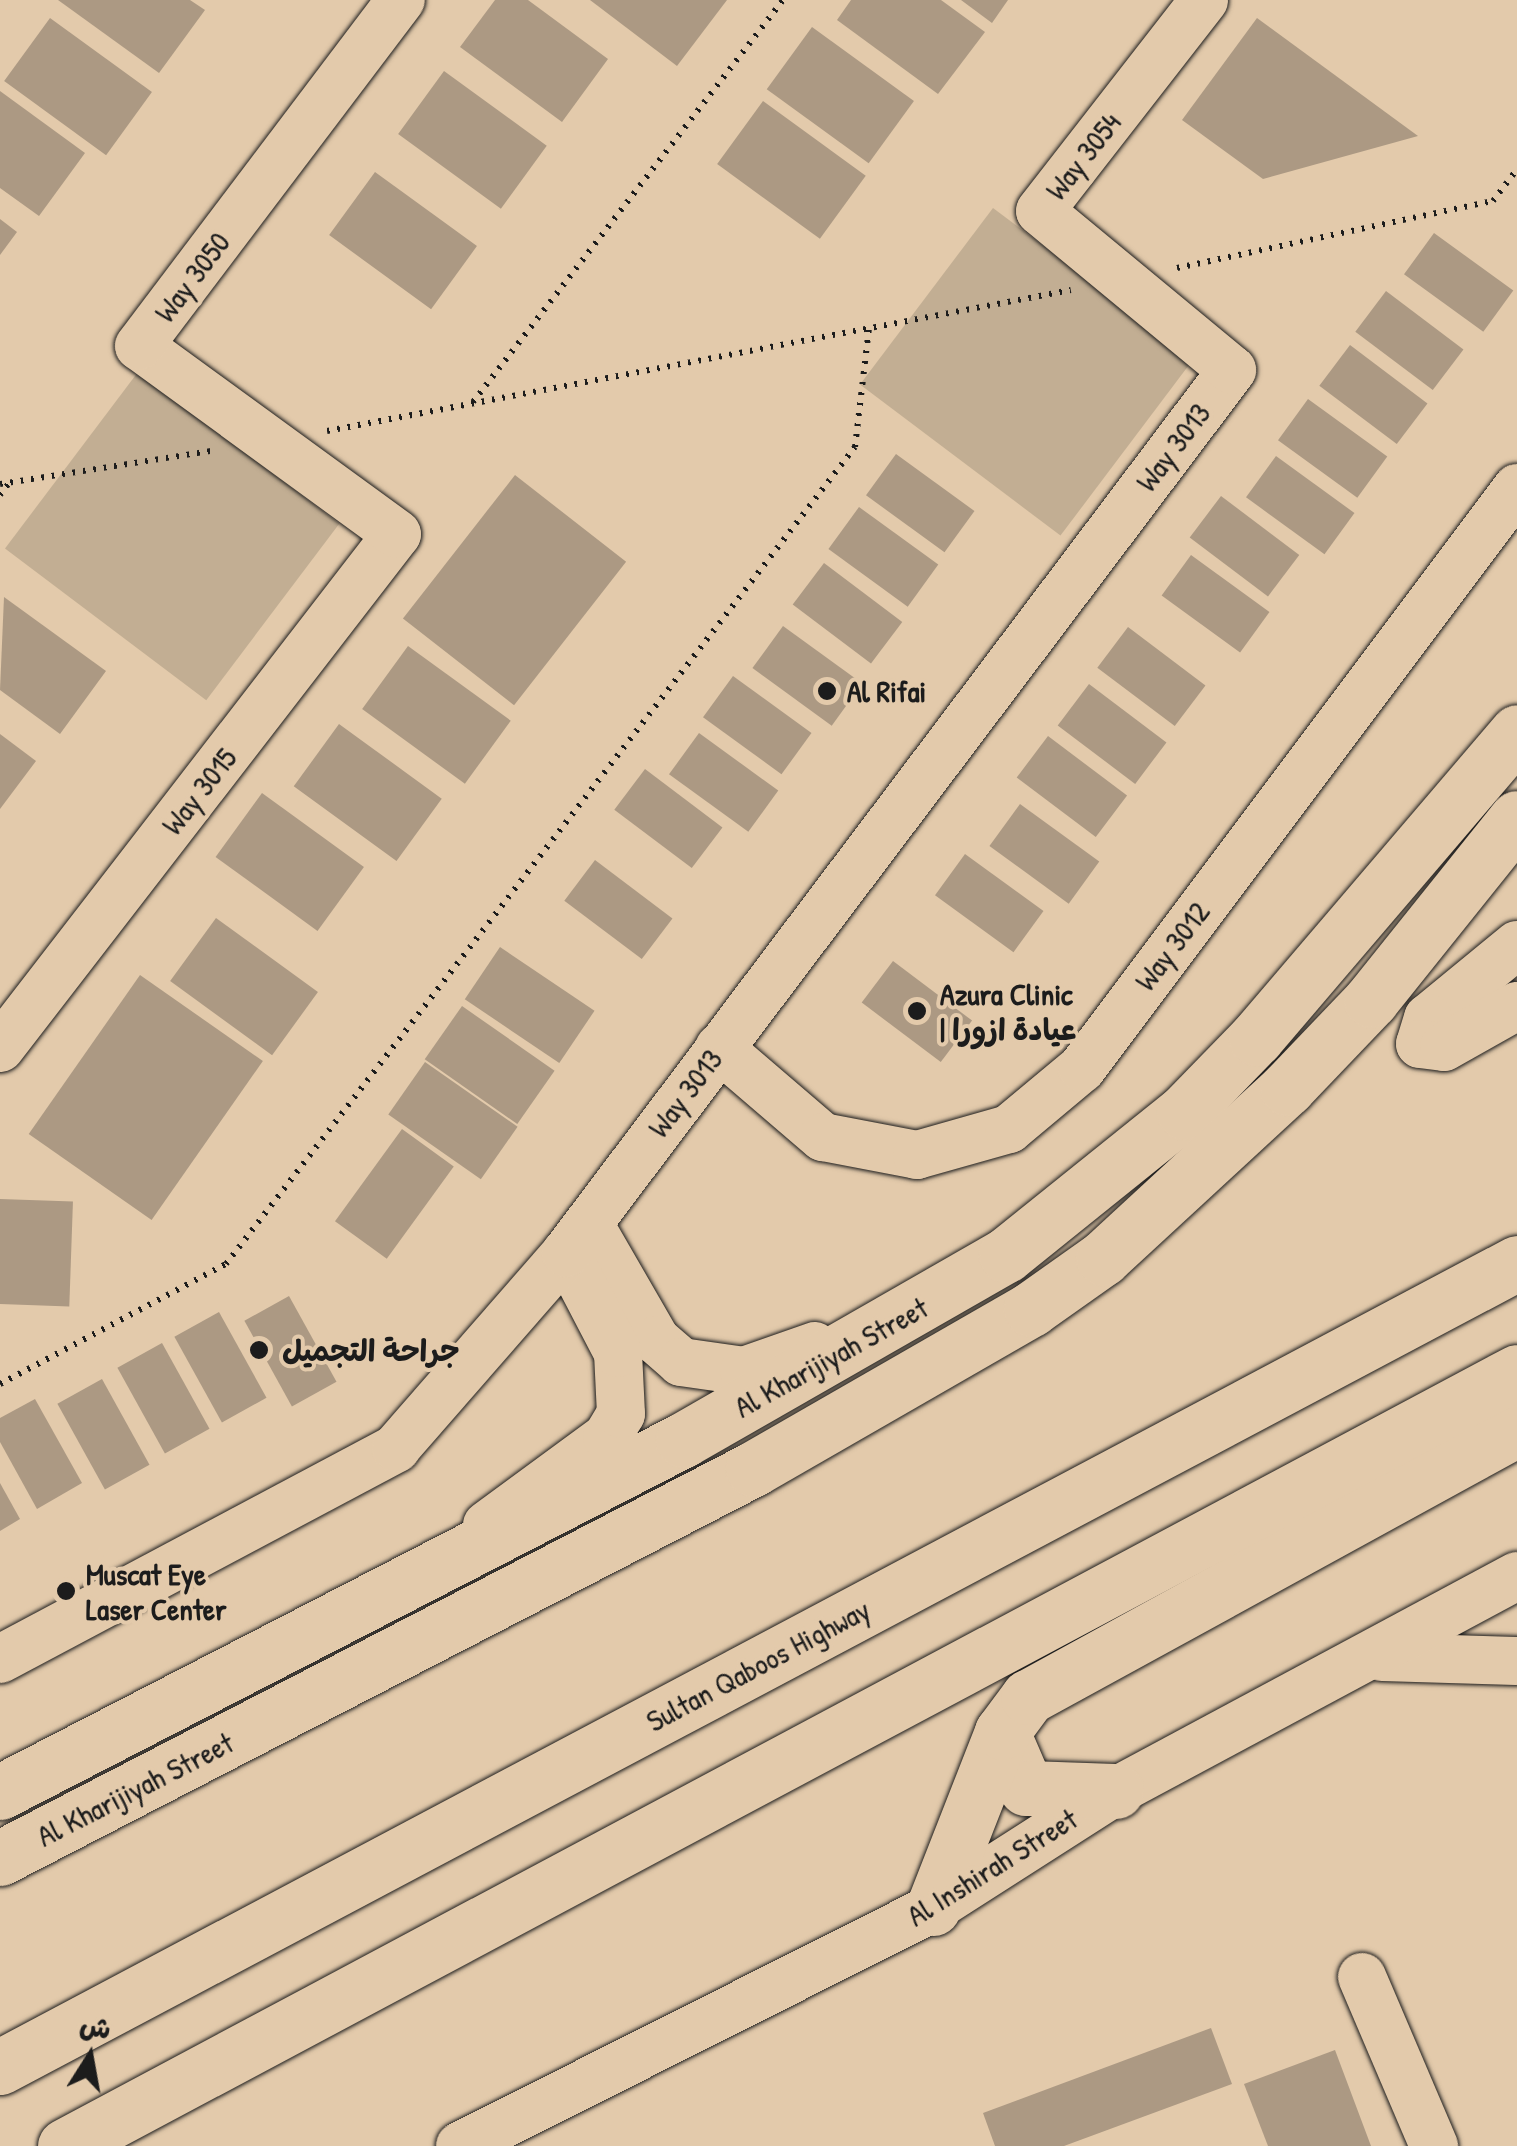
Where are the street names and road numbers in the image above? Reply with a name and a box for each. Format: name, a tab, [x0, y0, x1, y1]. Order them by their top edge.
street label: Way 3054	[1038, 105, 1128, 207]
street label: Way 3050	[147, 225, 237, 329]
street label: Way 3013	[1128, 396, 1218, 498]
street label: Way 3015	[154, 740, 244, 842]
street label: Way 3012	[1127, 895, 1217, 997]
street label: Way 3013	[640, 1042, 730, 1144]
street label: Al Kharijiyah Street	[728, 1289, 934, 1425]
street label: Sultan Qaboos Highway	[640, 1591, 876, 1739]
street label: Al Kharijiyah Street	[31, 1724, 239, 1854]
street label: Al Inshirah Street	[900, 1800, 1084, 1934]

